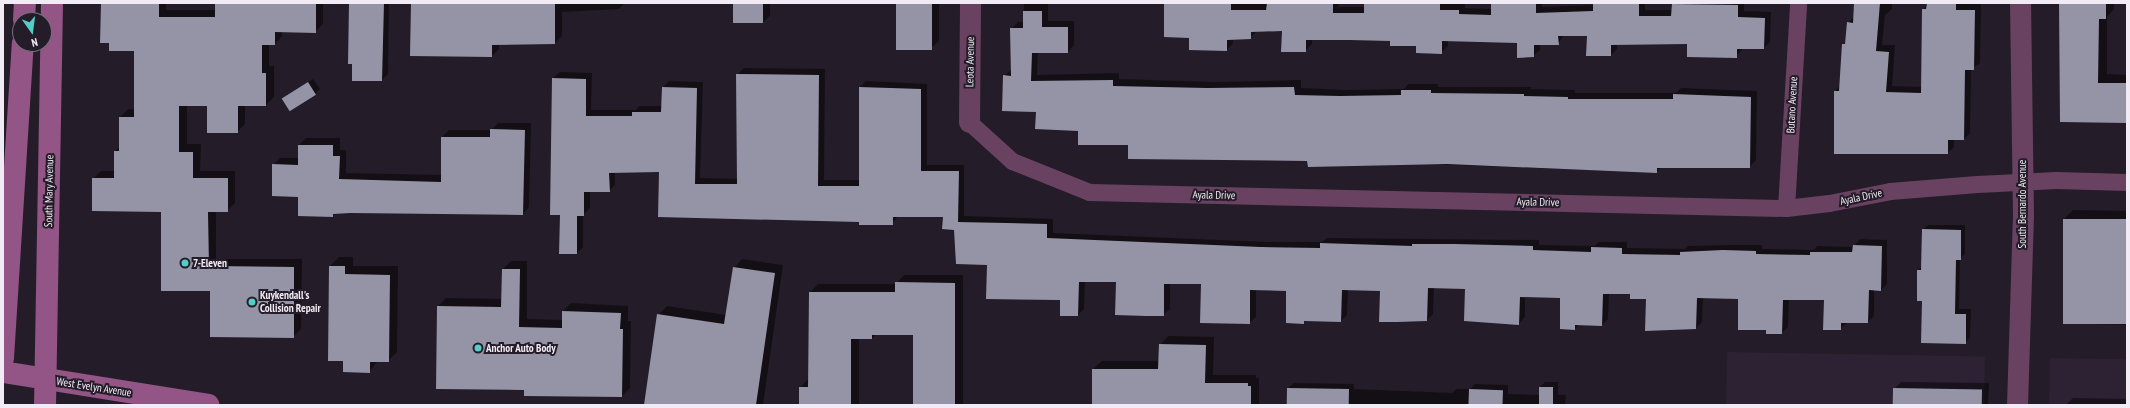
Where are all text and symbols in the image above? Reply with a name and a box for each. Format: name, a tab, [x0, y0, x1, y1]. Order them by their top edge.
north arrow	[12, 12, 52, 52]
text: N	[30, 35, 39, 50]
street label: Leota Avenue	[963, 36, 977, 88]
street label: Butano Avenue	[1784, 76, 1800, 134]
street label: South Mary Avenue	[42, 154, 56, 228]
street label: South Bernardo Avenue	[2015, 159, 2029, 249]
street label: Ayala Drive	[1839, 186, 1883, 208]
street label: Ayala Drive	[1193, 188, 1235, 202]
street label: Ayala Drive	[1517, 195, 1559, 209]
place label: 7-Eleven	[193, 256, 227, 270]
marker: 7-Eleven	[180, 258, 190, 268]
place label: Kuykendall's Collision Repair	[260, 289, 321, 315]
marker: Kuykendall's Collision Repair	[247, 297, 257, 307]
place label: Anchor Auto Body	[486, 341, 556, 355]
marker: Anchor Auto Body	[473, 343, 483, 353]
street label: West Evelyn Avenue	[56, 375, 132, 399]

